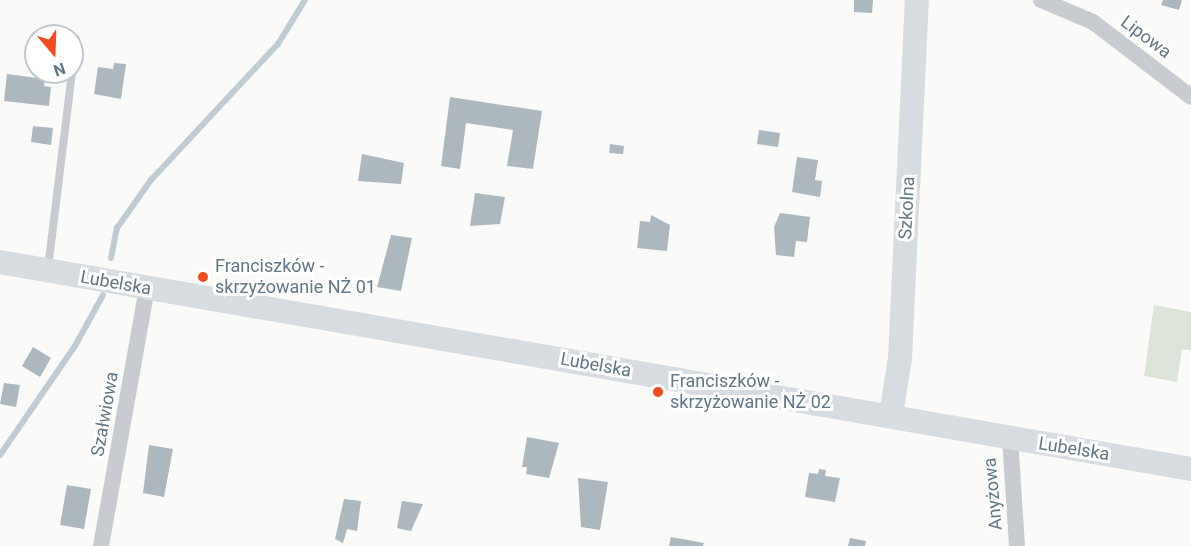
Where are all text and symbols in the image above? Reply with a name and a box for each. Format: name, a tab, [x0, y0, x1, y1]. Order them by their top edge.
street label: Lipowa	[1116, 11, 1176, 63]
north arrow	[24, 24, 84, 84]
text: N	[51, 59, 68, 80]
street label: Szkolna	[895, 176, 919, 240]
place label: Franciszków - skrzyżowanie NŻ 01	[215, 256, 376, 298]
street label: Lubelska	[79, 266, 153, 300]
marker: Franciszków - skrzyżowanie NŻ 01	[196, 270, 210, 284]
street label: Lubelska	[559, 348, 633, 382]
street label: Szałwiowa	[87, 370, 123, 458]
place label: Franciszków - skrzyżowanie NŻ 02	[670, 371, 831, 413]
marker: Franciszków - skrzyżowanie NŻ 02	[651, 385, 665, 399]
street label: Lubelska	[1037, 433, 1111, 465]
street label: Anyżowa	[979, 457, 1007, 531]

